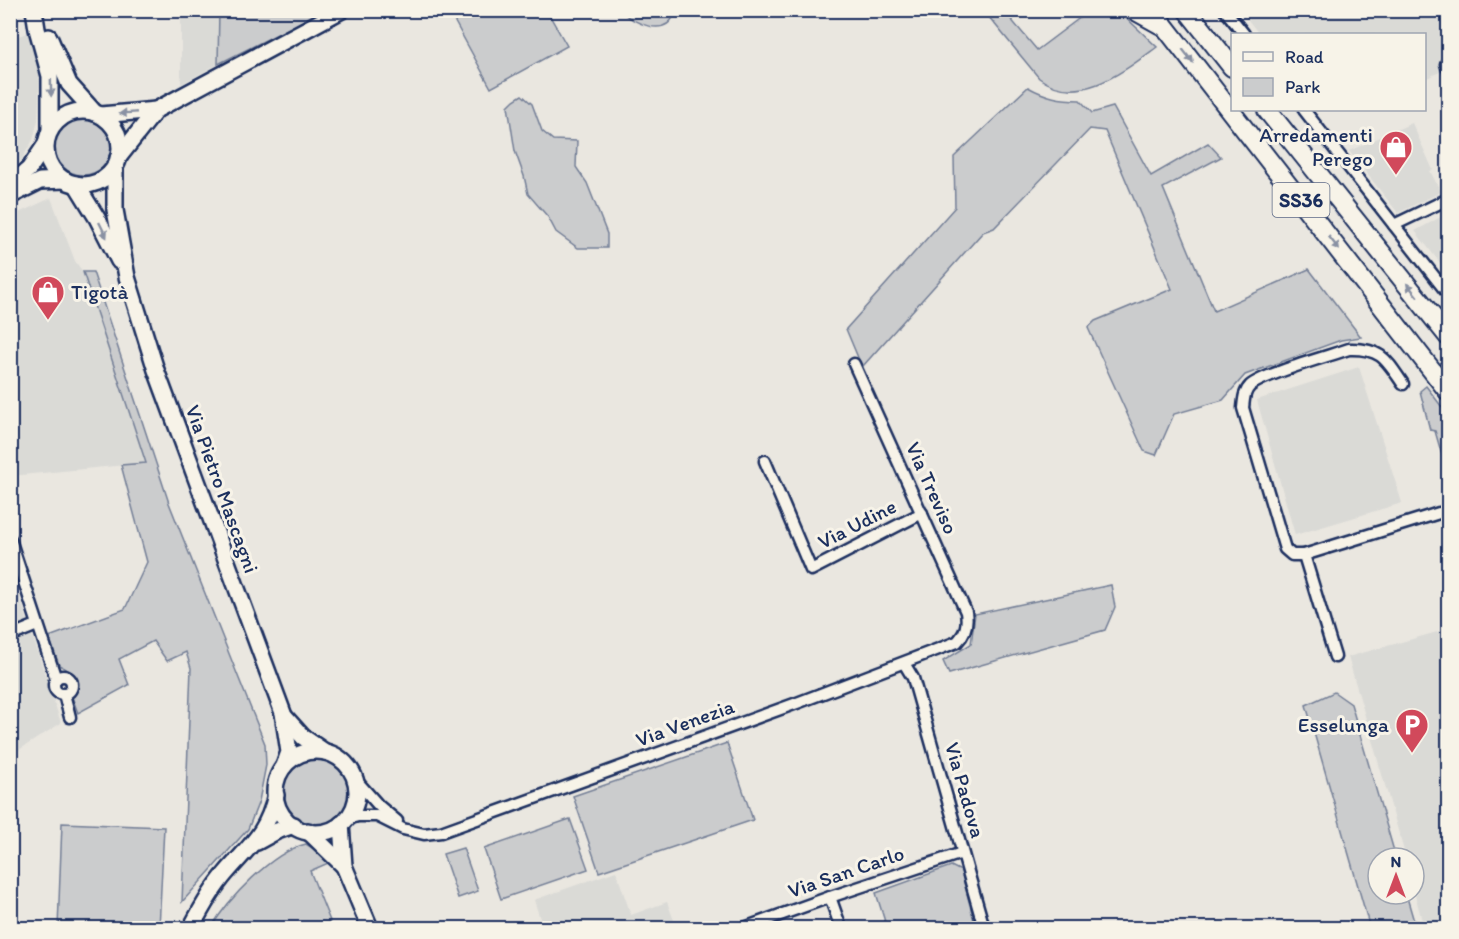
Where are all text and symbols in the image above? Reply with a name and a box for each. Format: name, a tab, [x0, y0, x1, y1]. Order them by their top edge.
legend	[1231, 33, 1426, 111]
text: Road	[1285, 46, 1324, 68]
one-way arrow	[1182, 49, 1194, 64]
text: Park	[1285, 76, 1320, 98]
one-way arrow	[46, 78, 56, 97]
one-way arrow	[119, 108, 138, 117]
place label: Arredamenti Perego	[1259, 122, 1373, 171]
shop icon: Arredamenti Perego	[1378, 129, 1414, 176]
road number: SS36	[1272, 183, 1330, 217]
one-way arrow	[98, 221, 108, 238]
one-way arrow	[1328, 235, 1340, 251]
shop icon: Tigotà	[30, 274, 66, 321]
place label: Tigotà	[71, 279, 128, 304]
one-way arrow	[1405, 282, 1418, 298]
street label: Via Pietro Mascagni	[180, 401, 264, 576]
street label: Via Treviso	[901, 438, 964, 538]
street label: Via Udine	[813, 493, 900, 554]
street label: Via Venezia	[632, 693, 738, 752]
parking icon: Esselunga	[1394, 707, 1430, 754]
place label: Esselunga	[1298, 712, 1389, 737]
street label: Via Padova	[940, 739, 991, 840]
street label: Via San Carlo	[785, 840, 907, 903]
north arrow	[1366, 846, 1426, 906]
text: N	[1391, 852, 1401, 871]

